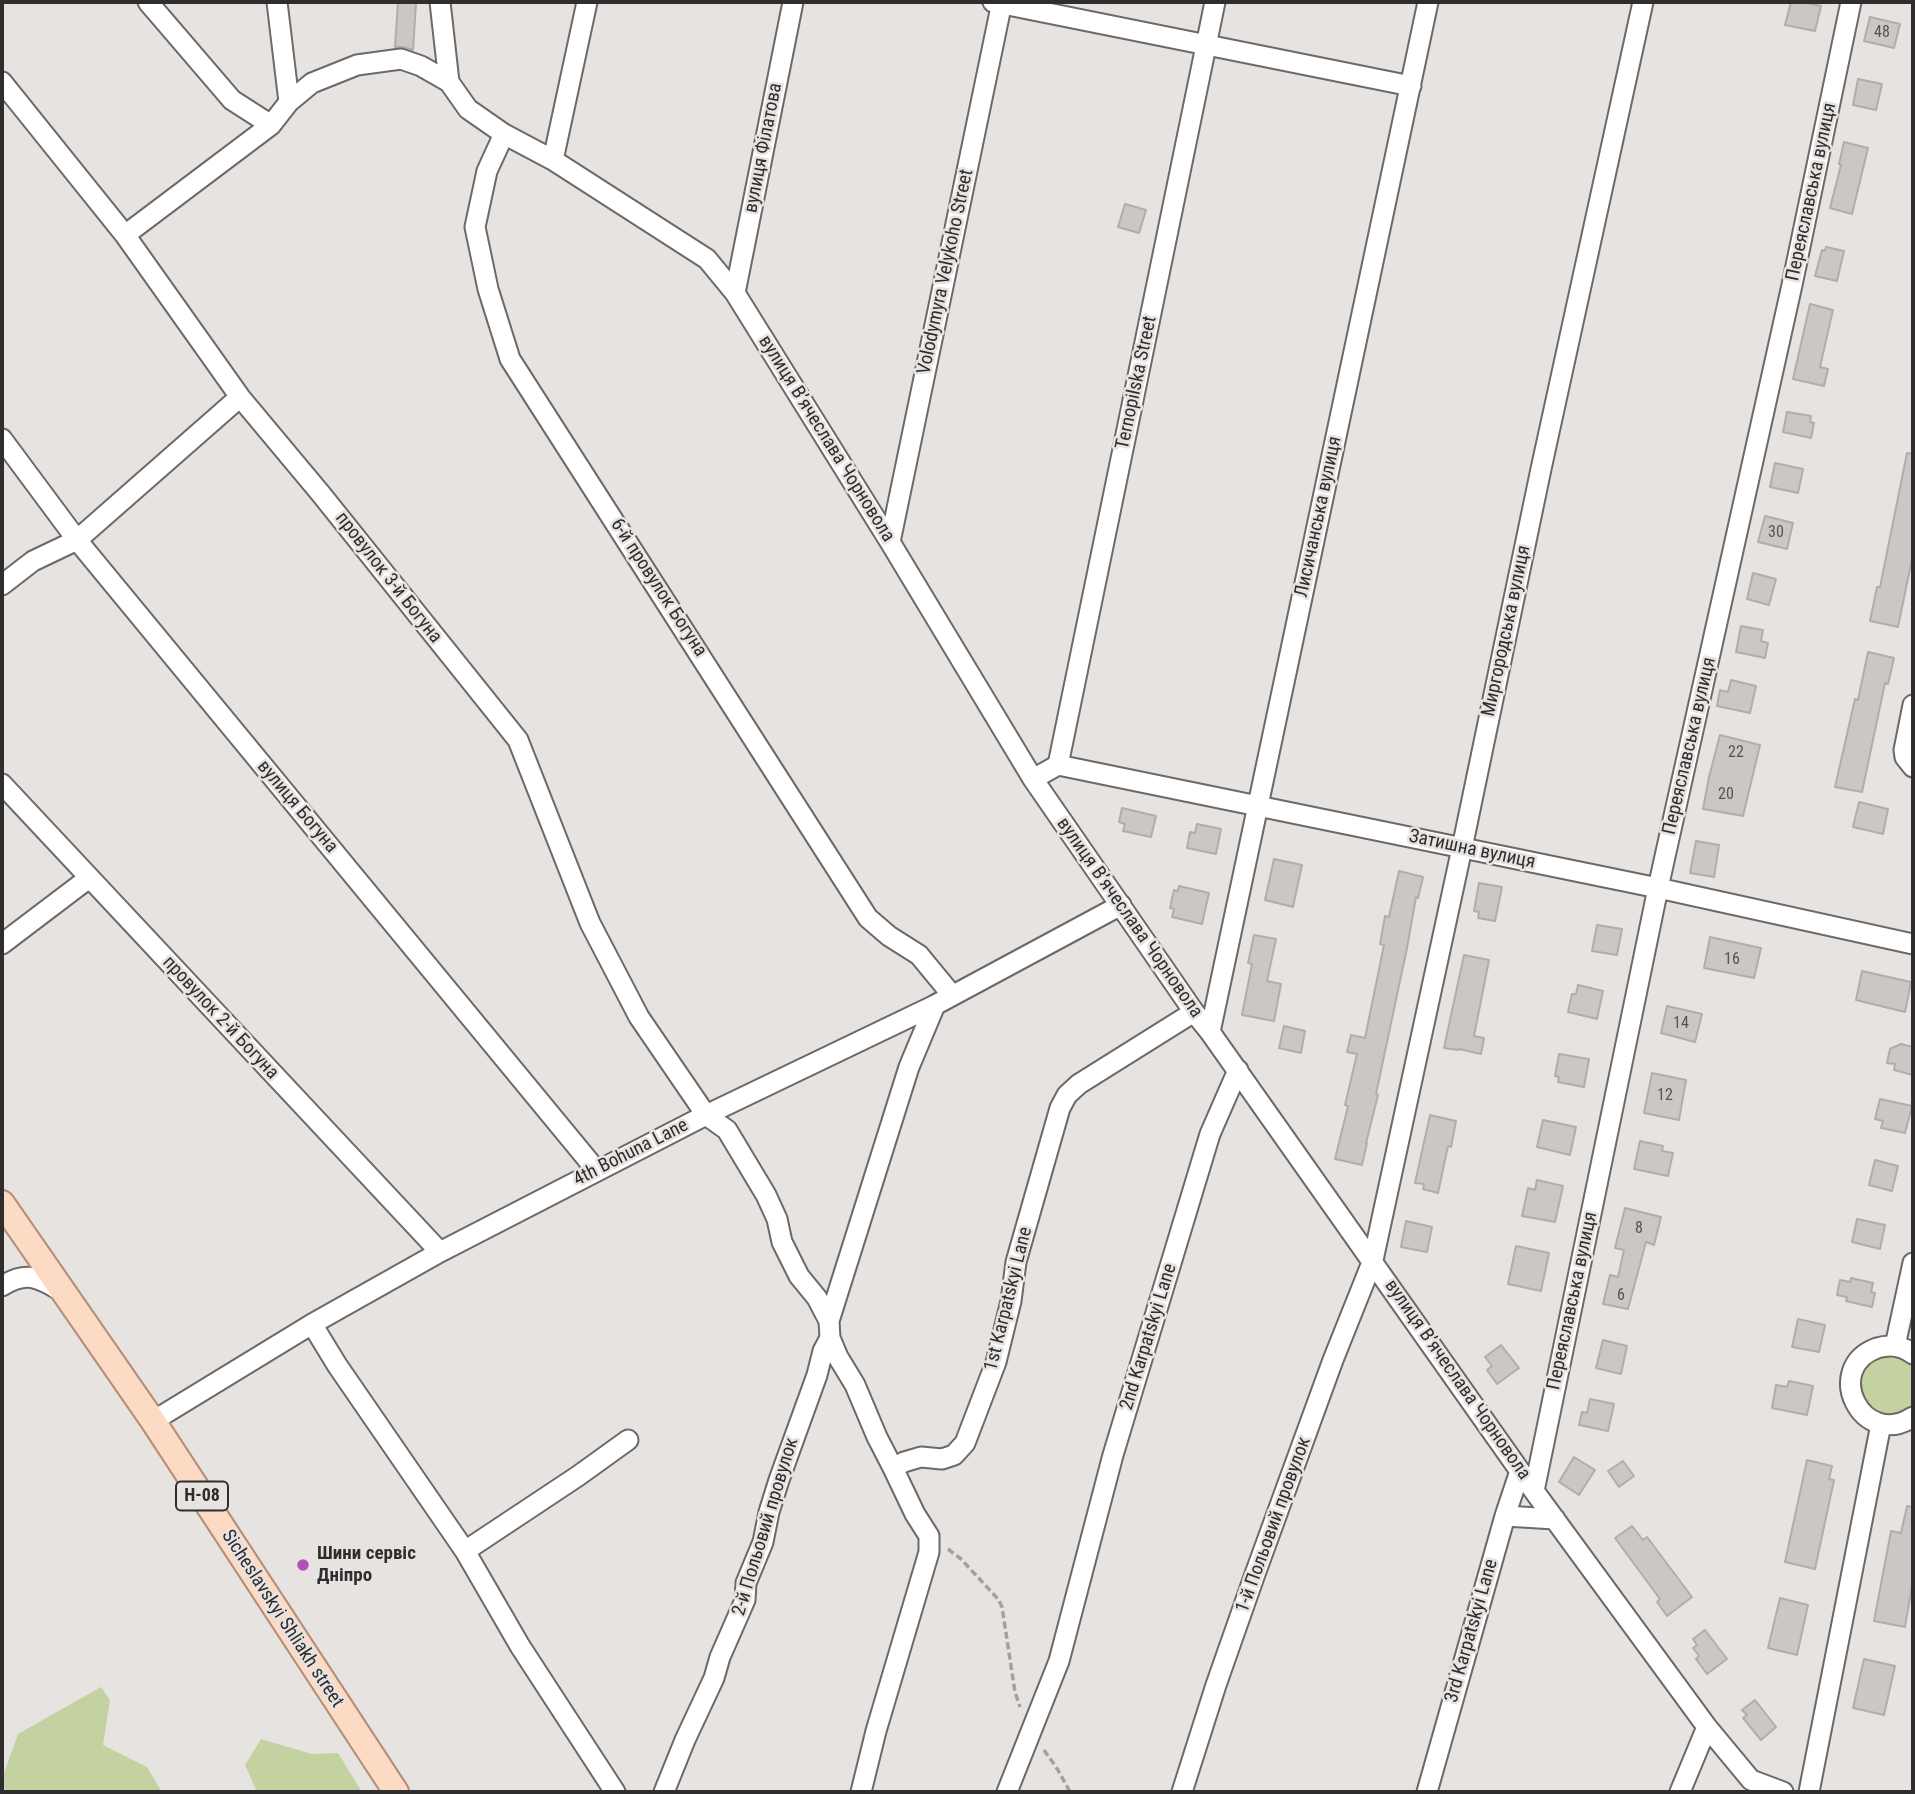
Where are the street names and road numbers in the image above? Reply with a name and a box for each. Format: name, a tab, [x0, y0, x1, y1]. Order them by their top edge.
street label: вулиця Філатова	[740, 81, 788, 215]
street label: Переяславська вулиця	[1782, 101, 1842, 283]
street label: Volodymyra Velykoho Street	[913, 167, 979, 377]
street label: Ternopilska Street	[1112, 314, 1162, 452]
street label: вулиця Вʼячеслава Чорновола	[753, 332, 899, 546]
street label: Лисичанська вулиця	[1291, 435, 1347, 599]
street label: провулок 3-й Богуна	[330, 508, 446, 648]
street label: 6-й провулок Богуна	[605, 515, 711, 661]
street label: Миргородська вулиця	[1478, 543, 1536, 719]
street label: Переяславська вулиця	[1658, 655, 1722, 837]
street label: вулиця Богуна	[252, 756, 342, 858]
street label: вулиця Вʼячеслава Чорновола	[1051, 814, 1207, 1022]
street label: Затишна вулиця	[1407, 825, 1537, 875]
street label: провулок 2-й Богуна	[157, 952, 283, 1084]
street label: 4th Bohuna Lane	[570, 1114, 692, 1192]
street label: Переяславська вулиця	[1543, 1210, 1603, 1392]
street label: 1st Karpatskyi Lane	[980, 1225, 1038, 1373]
street label: 2nd Karpatskyi Lane	[1116, 1261, 1182, 1413]
street label: вулиця Вʼячеслава Чорновола	[1379, 1276, 1535, 1484]
street label: 1-й Польовий провулок	[1232, 1434, 1316, 1616]
street label: 2-й Польовий провулок	[728, 1435, 804, 1619]
road number: Н-08	[176, 1482, 228, 1511]
street label: Sicheslavskyi Shliakh street	[216, 1526, 348, 1712]
street label: 3rd Karpatskyi Lane	[1441, 1557, 1503, 1705]

